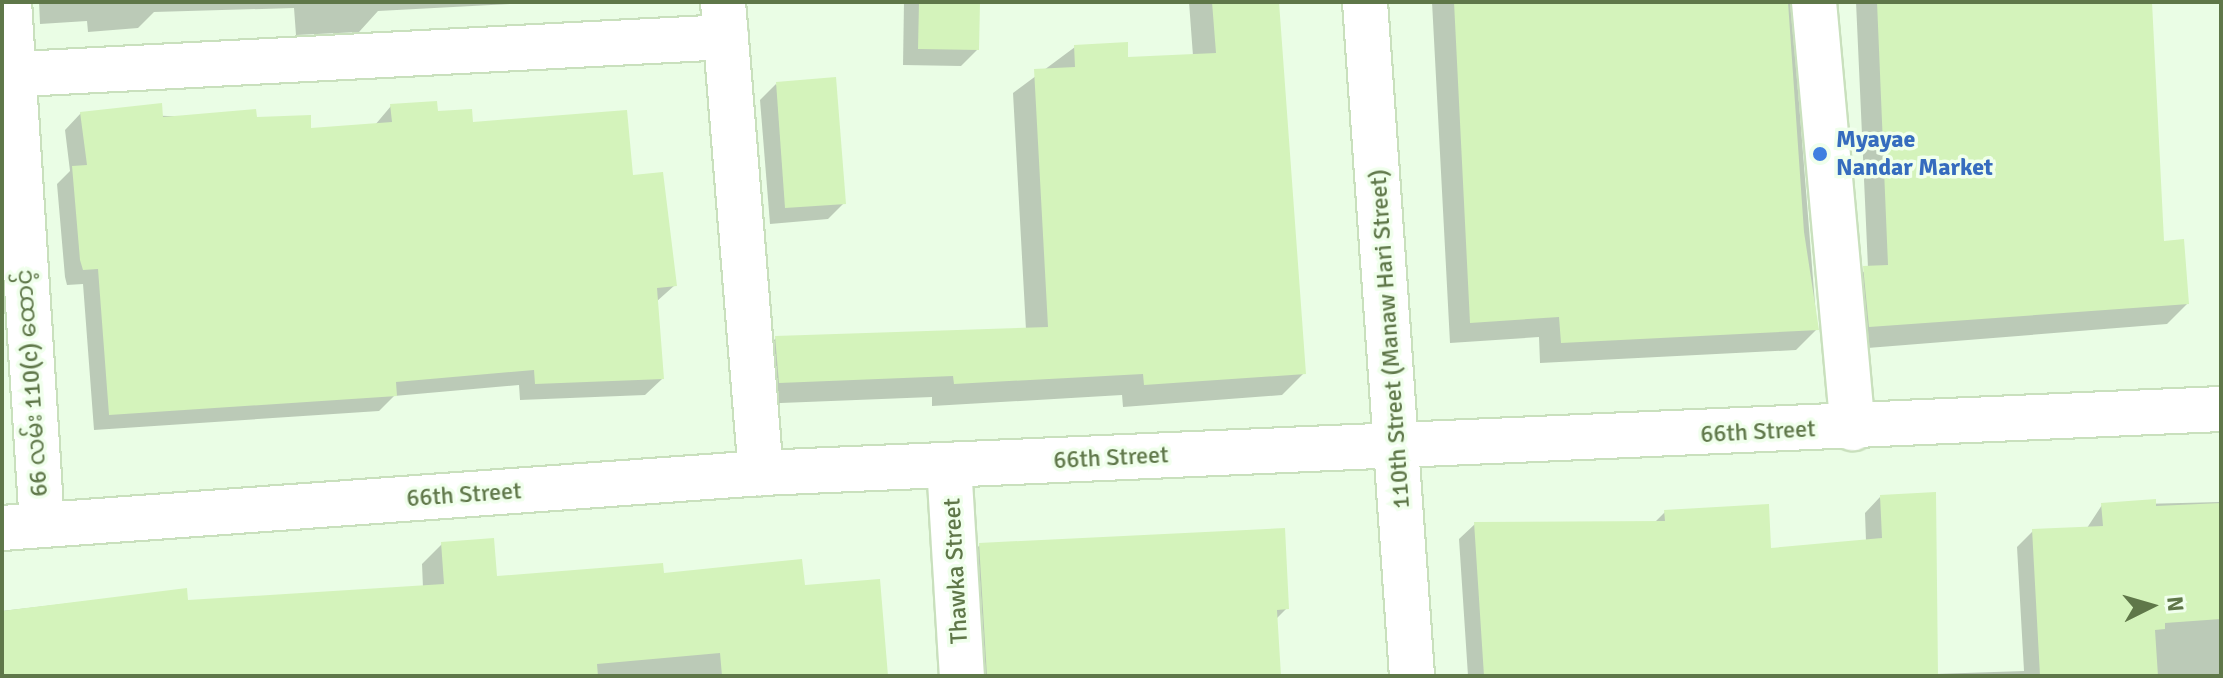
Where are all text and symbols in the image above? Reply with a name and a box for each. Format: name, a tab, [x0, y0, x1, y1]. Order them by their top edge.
place label: Myayae Nandar Market	[1836, 126, 1993, 182]
marker: Myayae Nandar Market	[1811, 145, 1829, 163]
street label: 110th Street (Manaw Hari Street)	[1364, 168, 1416, 510]
street label: 66 လမ်း 110(c) ထောင့်	[10, 268, 54, 498]
street label: 66th Street	[1700, 415, 1816, 449]
street label: 66th Street	[1053, 441, 1169, 475]
street label: 66th Street	[406, 477, 522, 513]
street label: Thawka Street	[938, 497, 974, 645]
north arrow	[2111, 566, 2191, 646]
text: N	[2161, 595, 2190, 613]

